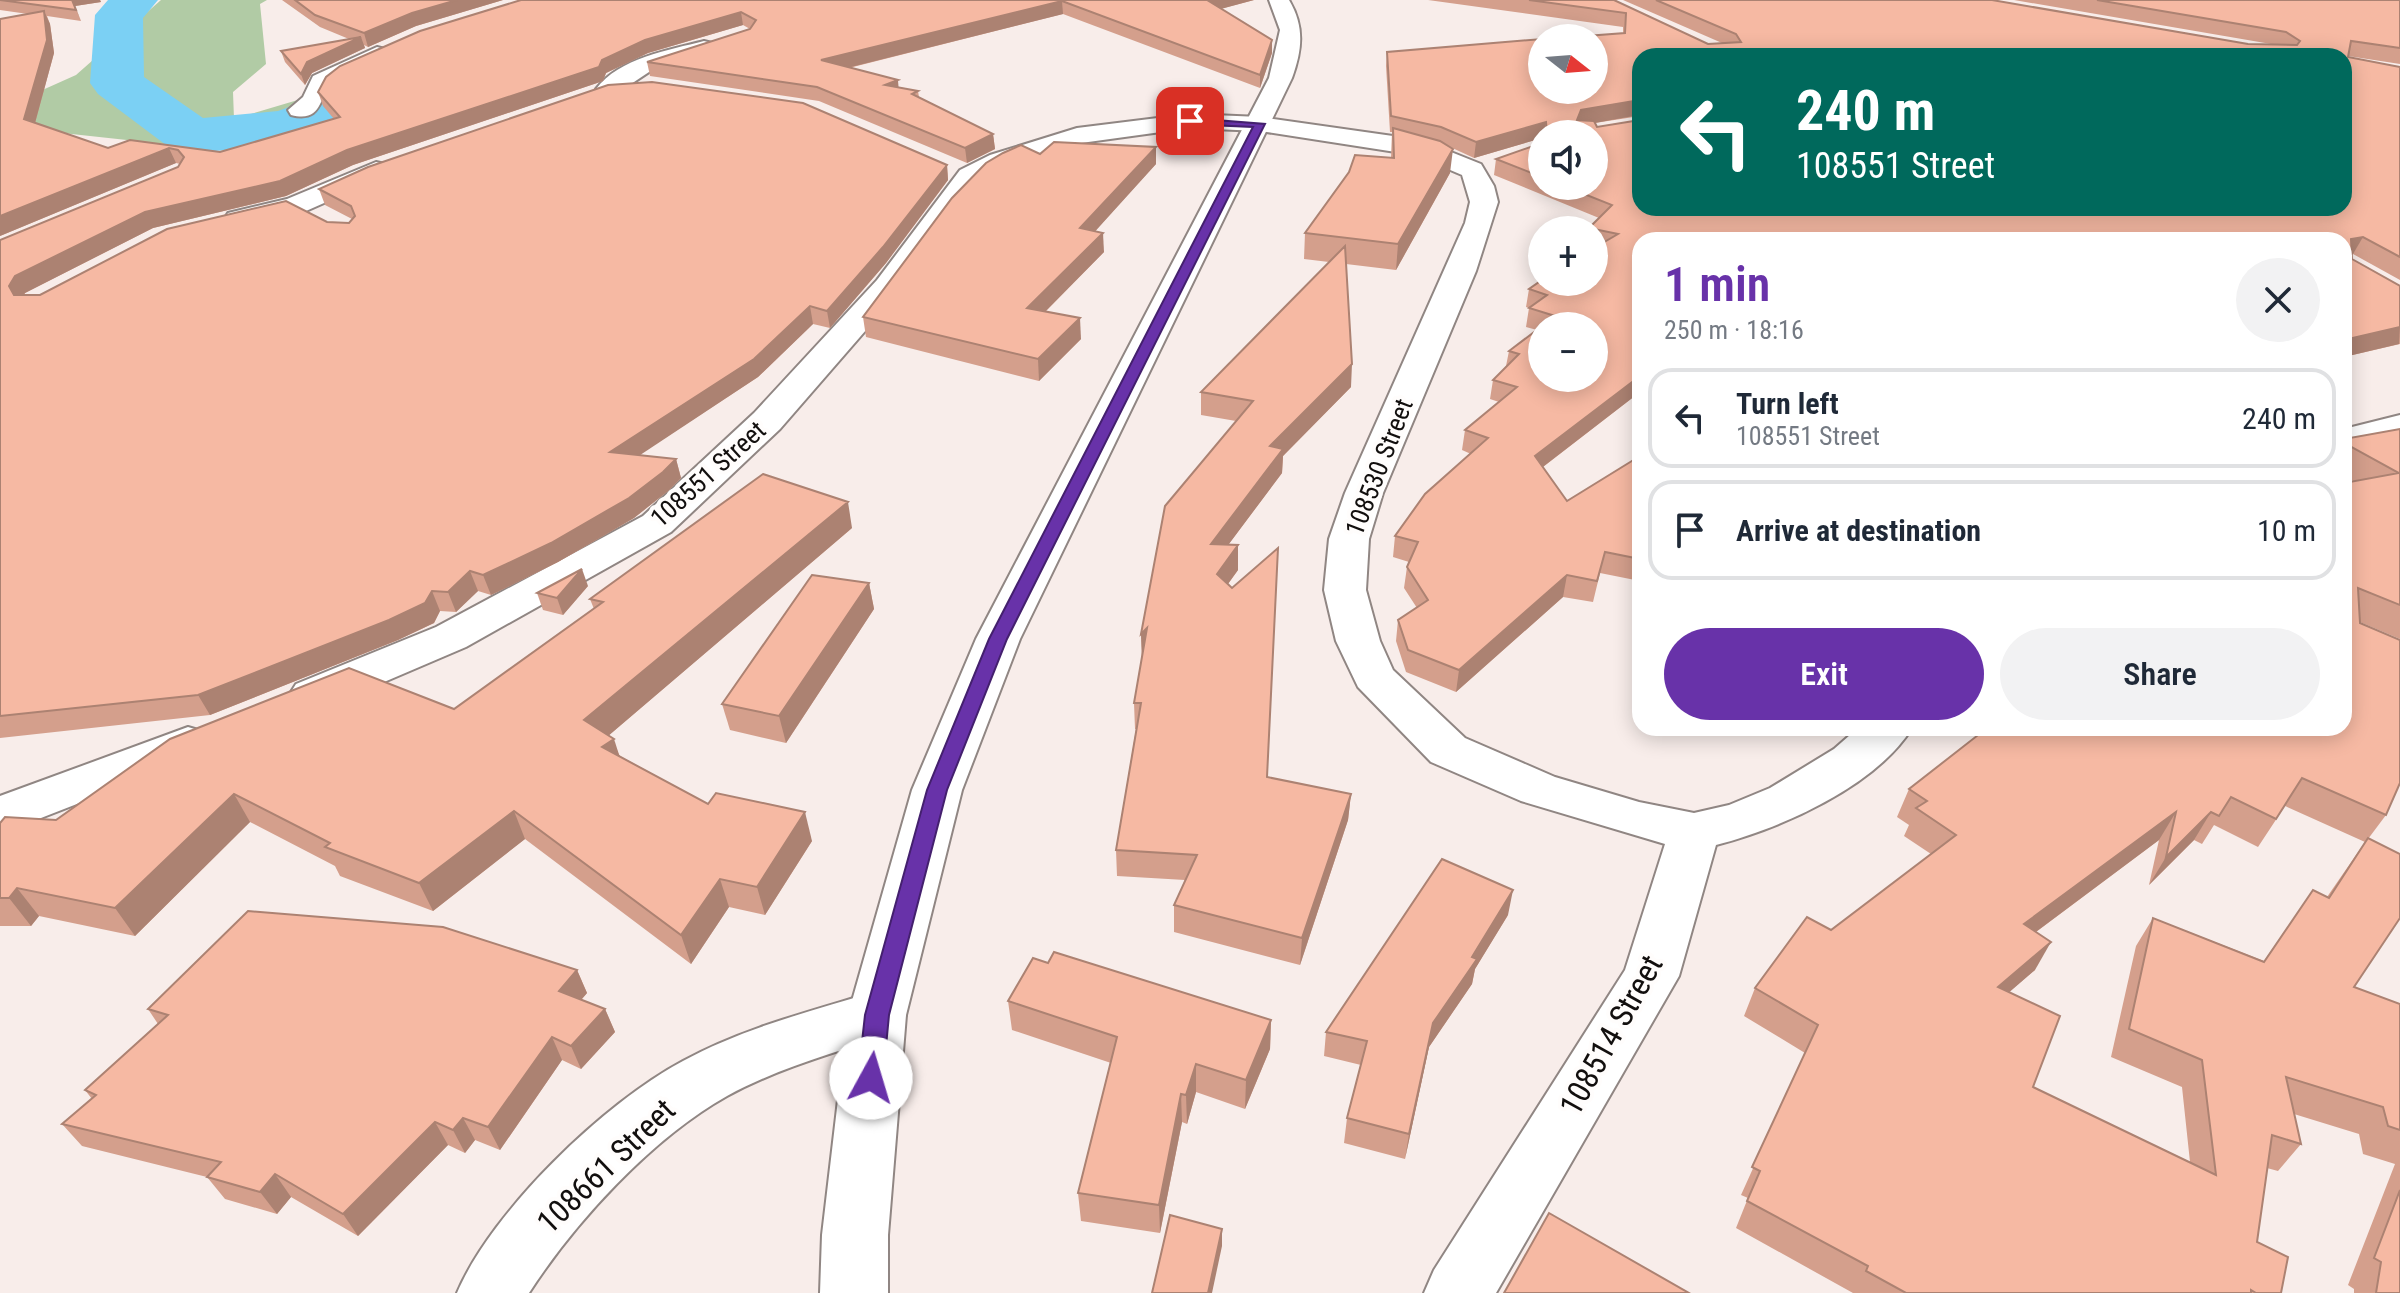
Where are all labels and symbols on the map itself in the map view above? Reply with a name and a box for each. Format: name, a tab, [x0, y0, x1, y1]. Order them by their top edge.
north arrow	[1528, 24, 1608, 104]
pin	[1156, 87, 1224, 155]
street label: 108530 Street	[1339, 394, 1419, 540]
street label: 108551 Street	[644, 415, 772, 533]
street label: 108514 Street	[1551, 948, 1671, 1122]
position arrow	[829, 1036, 913, 1120]
street label: 108661 Street	[529, 1091, 683, 1241]

